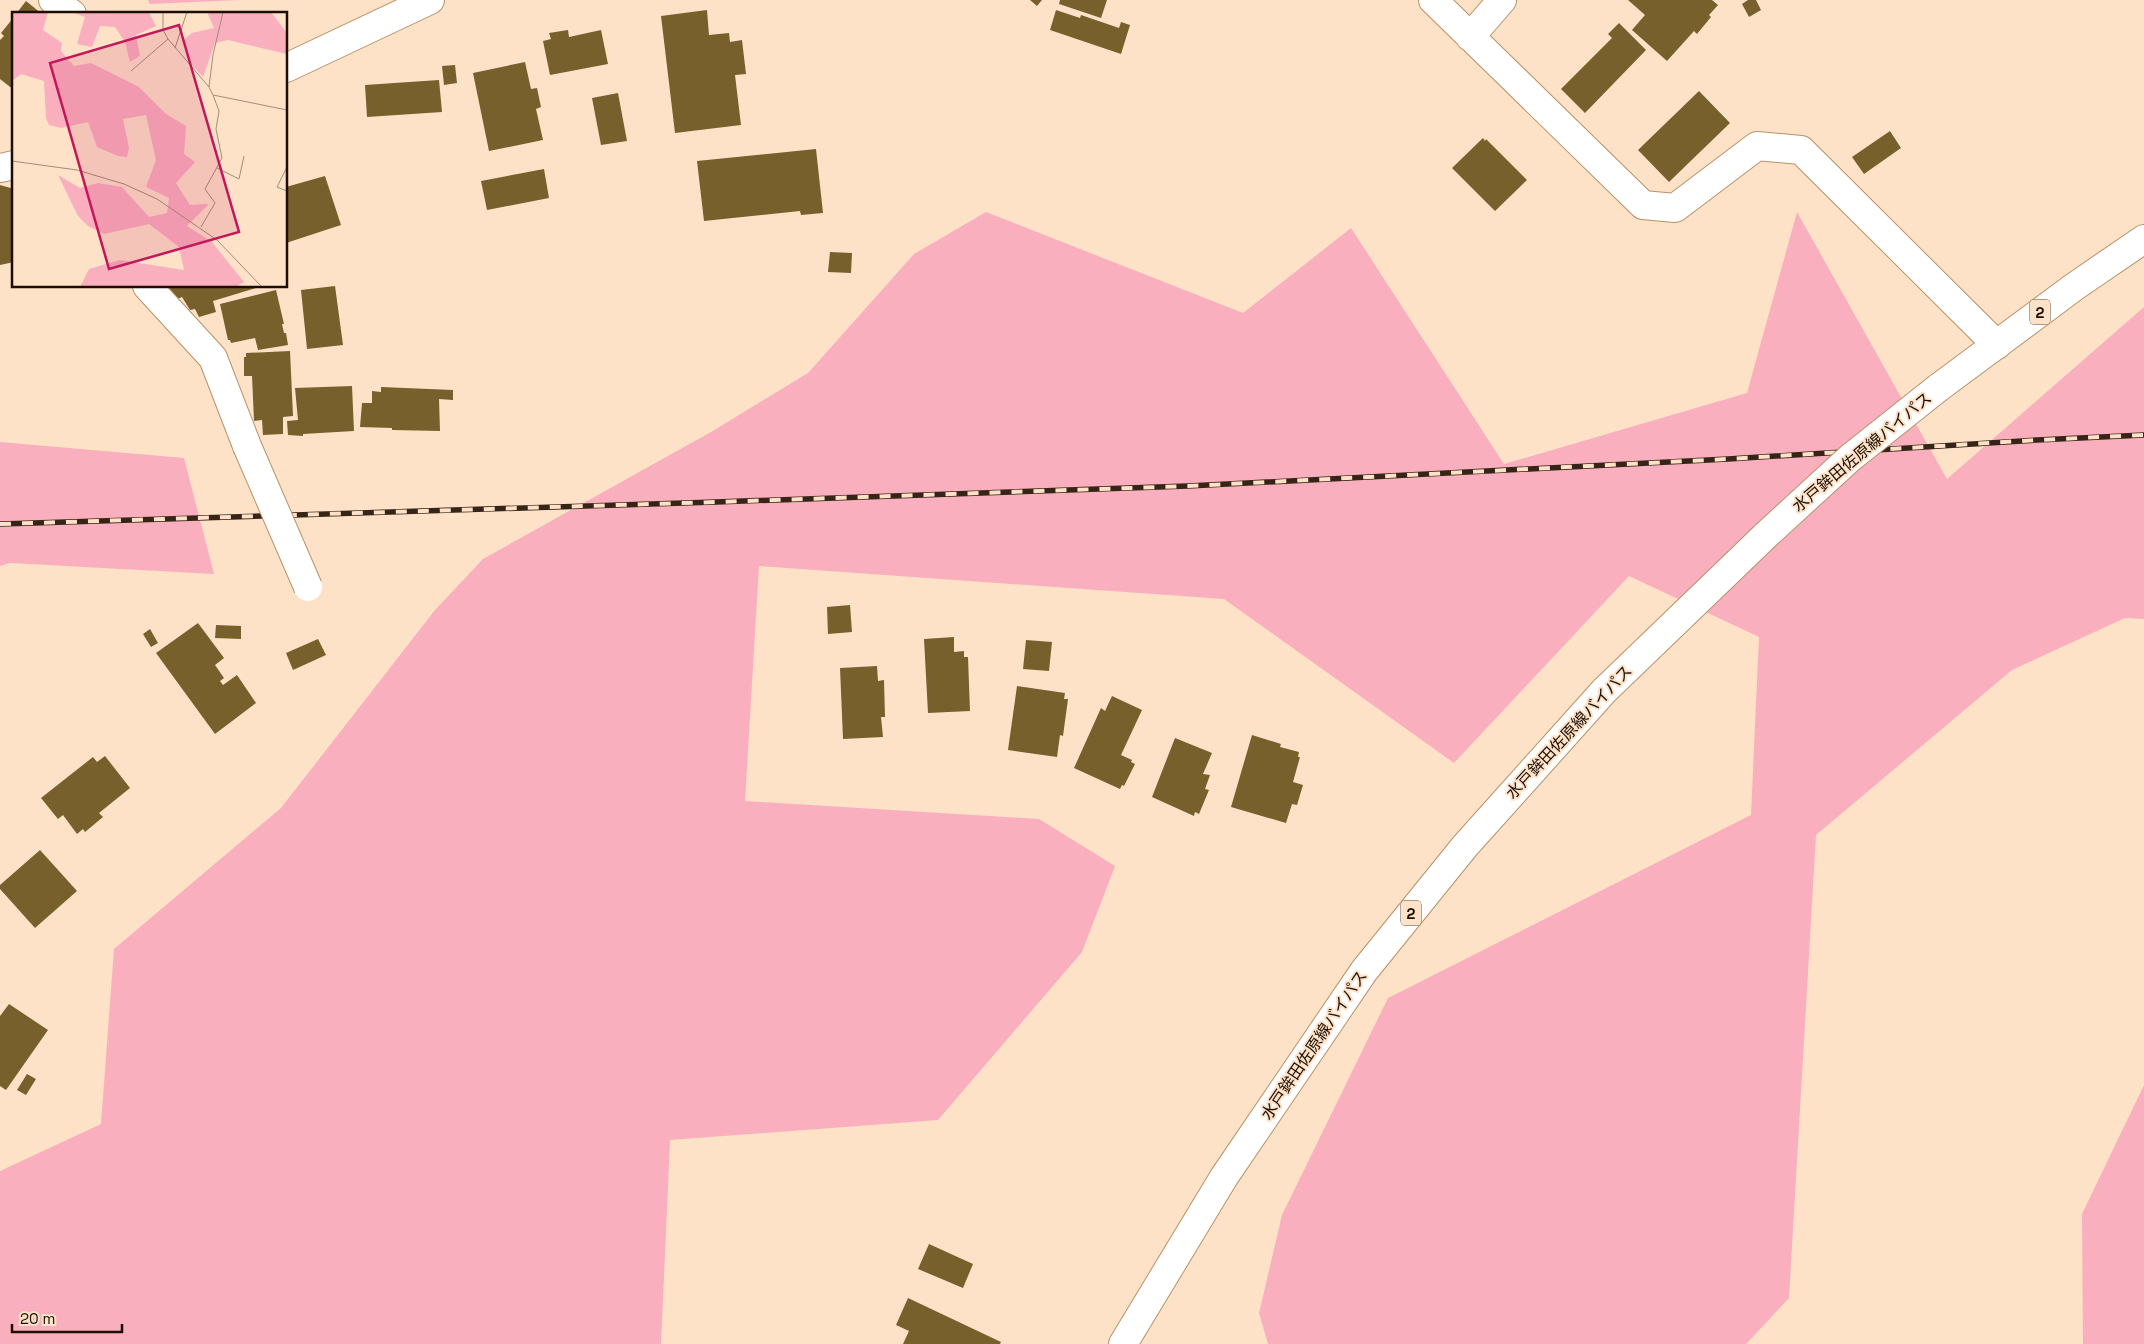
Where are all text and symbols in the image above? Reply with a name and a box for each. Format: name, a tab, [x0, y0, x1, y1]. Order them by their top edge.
inset map	[12, 12, 288, 288]
road number: 2	[2030, 300, 2050, 324]
street label: 水戸鉾田佐原線バイパス	[1788, 387, 1936, 517]
street label: 水戸鉾田佐原線バイパス	[1501, 661, 1637, 803]
road number: 2	[1401, 900, 1421, 926]
street label: 水戸鉾田佐原線バイパス	[1256, 966, 1372, 1124]
scale bar	[12, 1302, 122, 1334]
text: 20 m	[20, 1309, 55, 1328]

